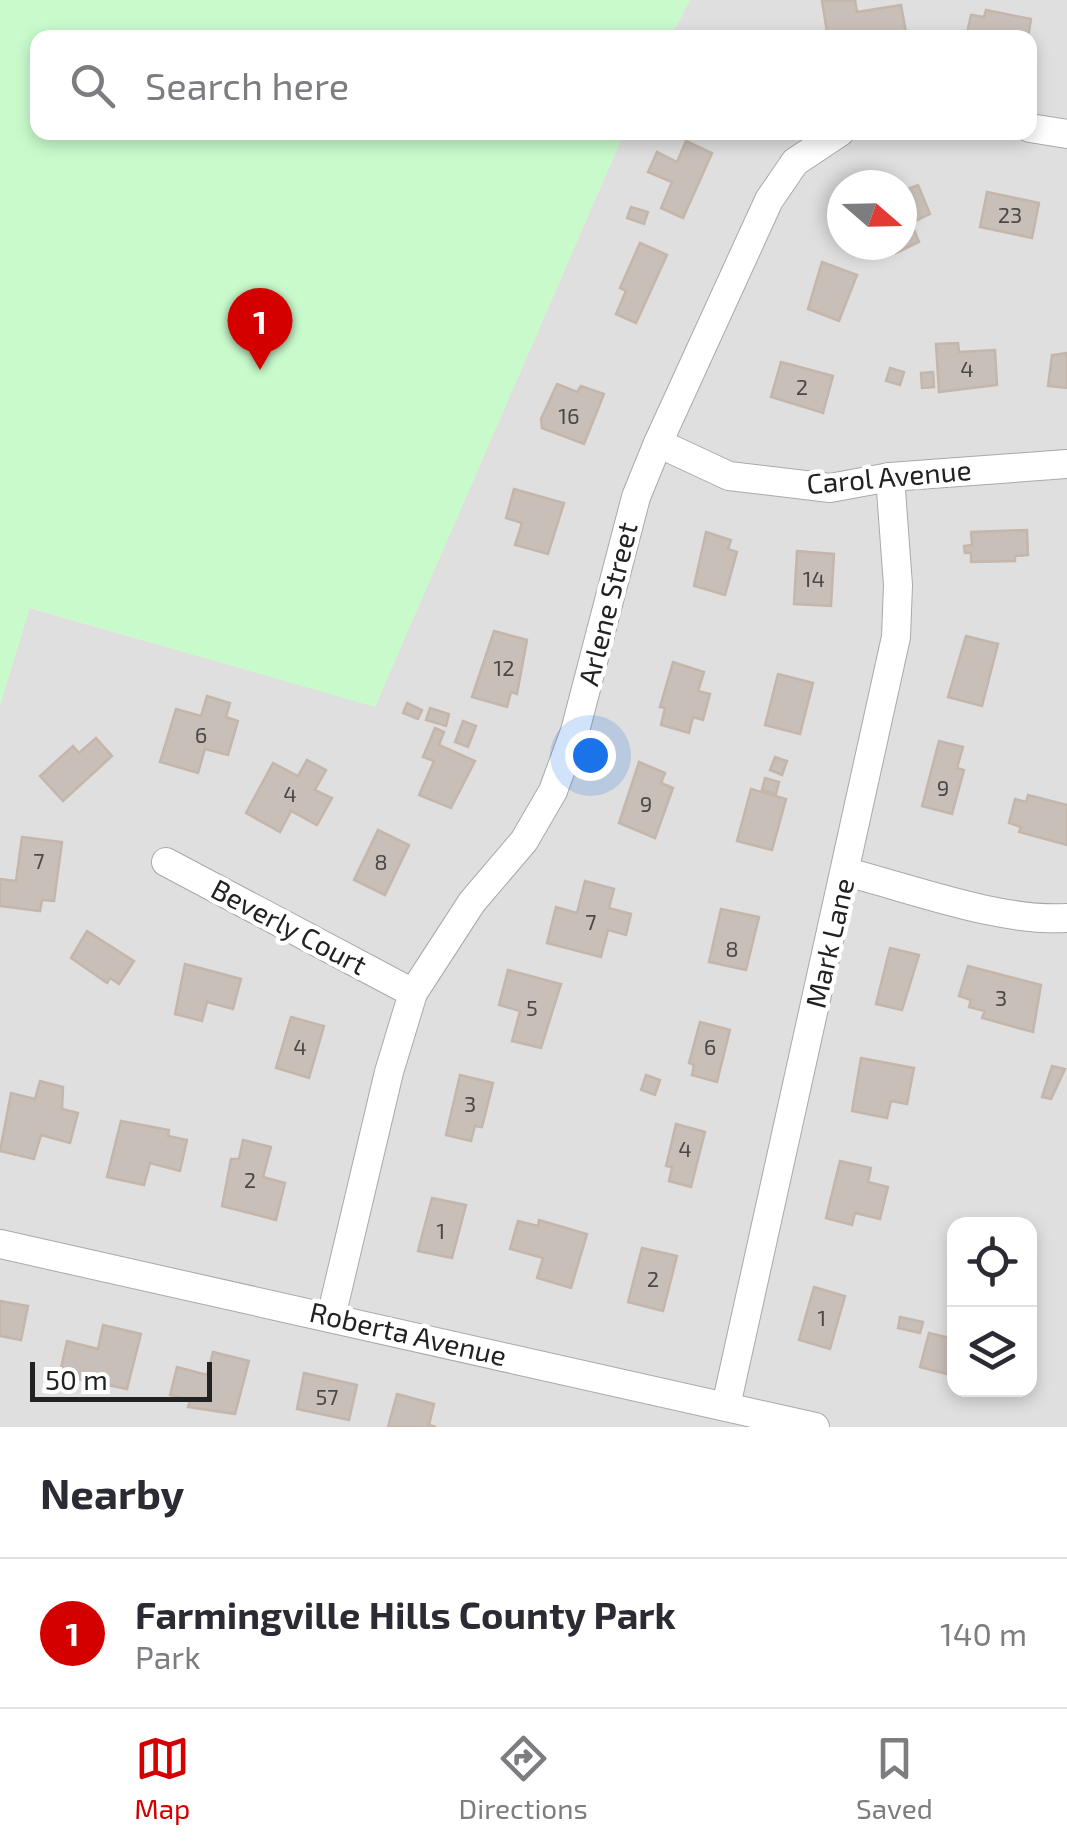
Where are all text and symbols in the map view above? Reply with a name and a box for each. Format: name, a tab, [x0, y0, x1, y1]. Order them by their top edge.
search box	[30, 30, 1037, 140]
icon: search	[65, 58, 120, 113]
text: Search here	[145, 62, 349, 108]
north arrow	[827, 170, 917, 260]
house number: 23	[998, 201, 1022, 227]
pin: 1	[228, 288, 292, 370]
house number: 4	[960, 355, 974, 381]
house number: 2	[796, 373, 808, 399]
house number: 16	[558, 402, 580, 428]
street label: Carol Avenue	[805, 452, 973, 500]
street label: Arlene Street	[570, 518, 644, 689]
house number: 14	[803, 565, 825, 591]
house number: 12	[493, 654, 515, 680]
house number: 6	[195, 721, 207, 747]
your location	[565, 730, 616, 781]
house number: 9	[937, 774, 949, 800]
house number: 4	[283, 780, 297, 806]
house number: 9	[640, 790, 652, 816]
house number: 7	[33, 847, 45, 873]
house number: 8	[374, 848, 388, 874]
street label: Beverly Court	[206, 871, 373, 981]
street label: Mark Lane	[798, 874, 860, 1011]
house number: 7	[585, 908, 597, 934]
house number: 8	[725, 935, 739, 961]
house number: 3	[995, 984, 1007, 1010]
house number: 5	[526, 994, 538, 1020]
house number: 4	[293, 1033, 307, 1059]
house number: 6	[704, 1033, 716, 1059]
house number: 3	[464, 1090, 476, 1116]
house number: 4	[678, 1135, 692, 1161]
house number: 2	[244, 1166, 256, 1192]
house number: 1	[437, 1217, 445, 1243]
map controls	[947, 1217, 1037, 1397]
button: locate	[947, 1217, 1037, 1307]
house number: 2	[647, 1265, 659, 1291]
street label: Roberta Avenue	[307, 1294, 510, 1372]
house number: 1	[818, 1304, 826, 1330]
button: layers	[947, 1307, 1037, 1397]
scale bar	[30, 1357, 212, 1402]
text: 50 m	[45, 1362, 108, 1396]
house number: 57	[315, 1383, 339, 1409]
text: Nearby	[40, 1467, 184, 1517]
text: Farmingville Hills County Park	[135, 1591, 676, 1637]
text: 1	[66, 1614, 79, 1652]
text: 140 m	[940, 1614, 1027, 1652]
text: Park	[135, 1637, 200, 1675]
tab: Map	[134, 1731, 190, 1825]
tab: Directions	[459, 1731, 588, 1825]
tab: Saved	[856, 1731, 933, 1825]

